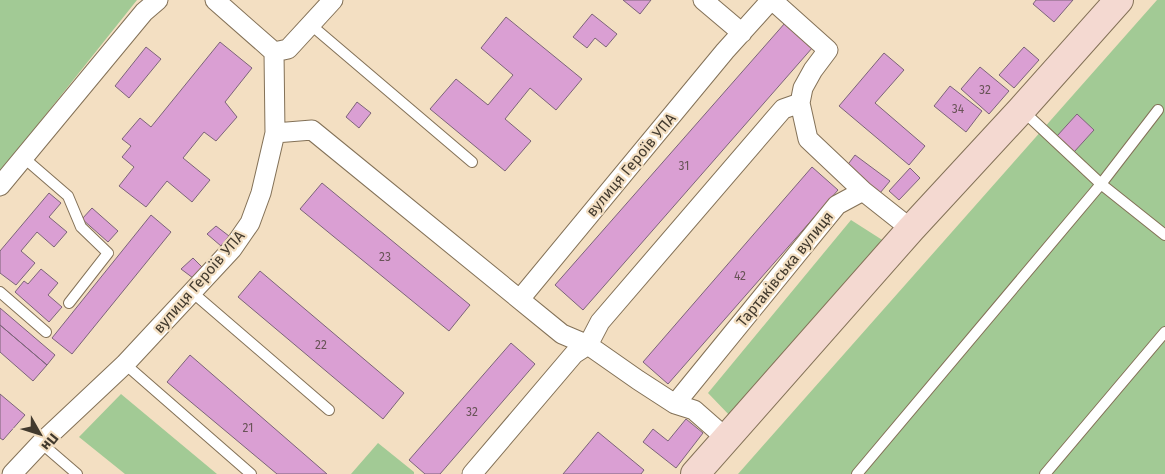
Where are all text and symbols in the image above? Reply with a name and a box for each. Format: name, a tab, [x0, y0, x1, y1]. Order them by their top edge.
house number: 32	[979, 83, 991, 97]
house number: 34	[952, 102, 965, 116]
street label: вулиця Героїв УПА	[582, 109, 680, 220]
house number: 31	[679, 159, 689, 173]
street label: Тартаківська вулиця	[733, 208, 837, 330]
street label: вулиця Героїв УПА	[150, 227, 249, 337]
house number: 23	[379, 250, 391, 264]
house number: 42	[734, 269, 746, 283]
house number: 22	[315, 338, 327, 352]
house number: 32	[466, 405, 478, 419]
north arrow	[15, 409, 65, 459]
house number: 21	[243, 421, 253, 435]
text: Пн	[38, 430, 62, 454]

